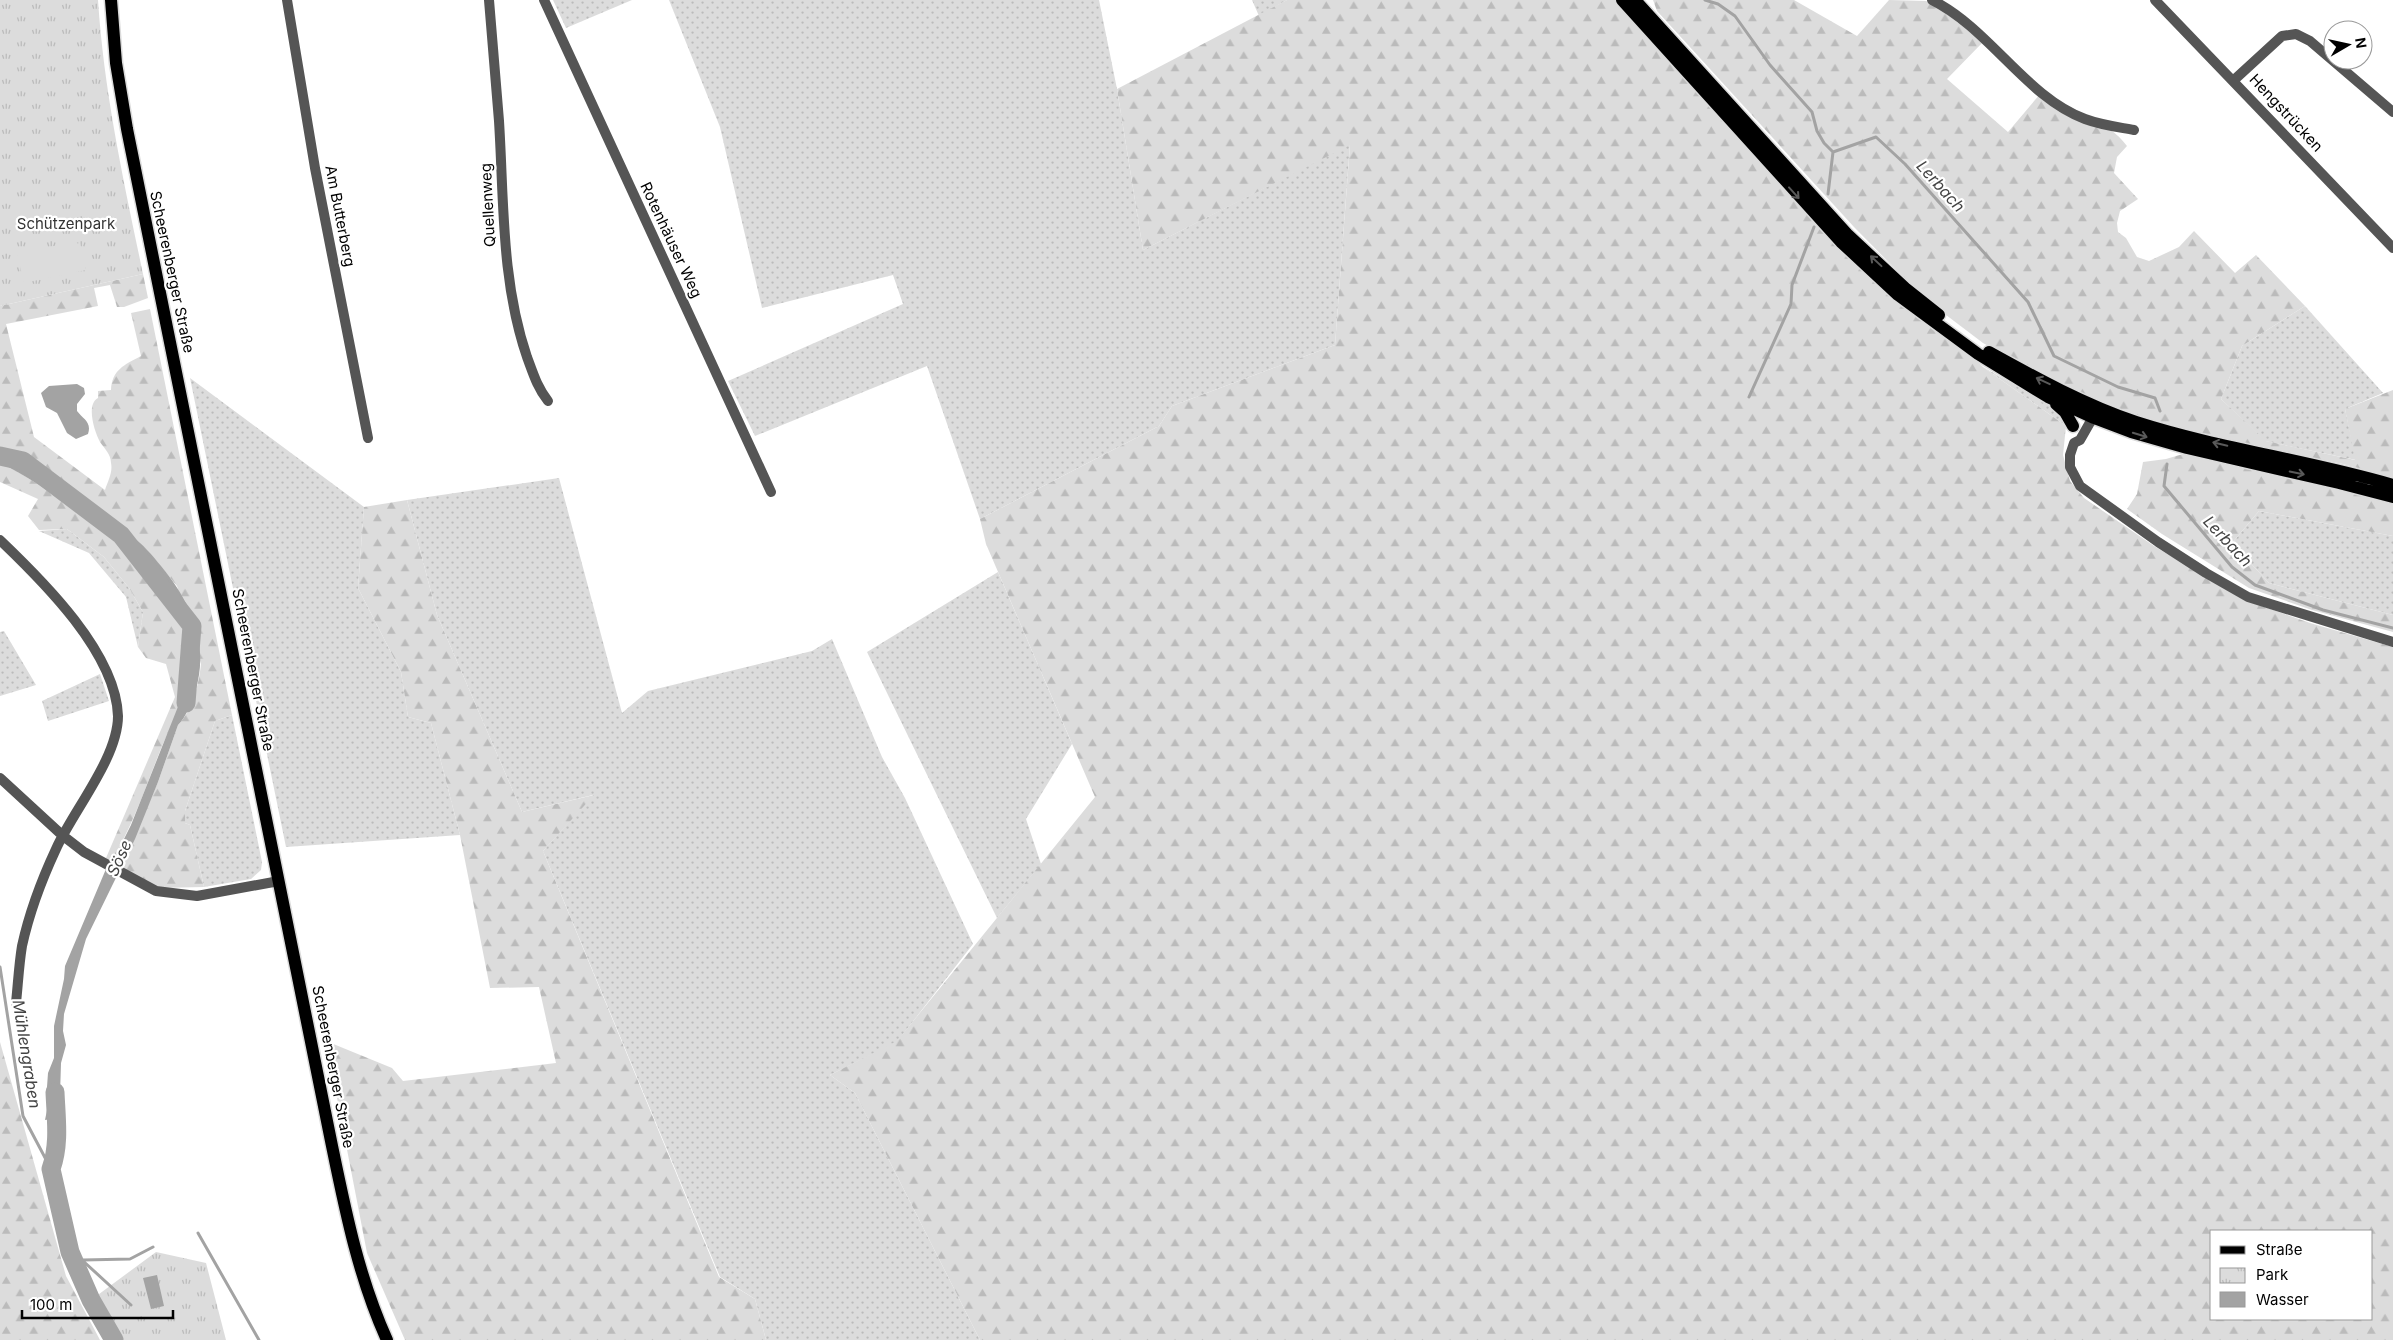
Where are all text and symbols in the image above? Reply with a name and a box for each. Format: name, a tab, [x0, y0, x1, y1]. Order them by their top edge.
north arrow	[2323, 20, 2373, 70]
text: N	[2352, 36, 2371, 49]
street label: Hengstrücken	[2246, 70, 2327, 155]
water label: Lerbach	[1913, 156, 1969, 216]
street label: Quellenweg	[476, 163, 499, 247]
street label: Am Butterberg	[321, 164, 360, 268]
street label: Rotenhäuser Weg	[636, 179, 707, 301]
one-way arrow	[1789, 186, 1800, 199]
street label: Scheerenberger Straße	[146, 189, 199, 355]
park label: Schützenpark	[17, 214, 116, 233]
one-way arrow	[1869, 255, 1882, 267]
one-way arrow	[2036, 375, 2051, 385]
one-way arrow	[2131, 430, 2147, 440]
one-way arrow	[2213, 439, 2229, 448]
one-way arrow	[2289, 469, 2305, 479]
water label: Lerbach	[2199, 511, 2257, 571]
street label: Scheerenberger Straße	[228, 587, 279, 753]
water label: Söse	[102, 837, 136, 879]
street label: Scheerenberger Straße	[308, 984, 359, 1150]
water label: Mühlengraben	[9, 998, 45, 1110]
legend	[2210, 1230, 2373, 1320]
text: Straße	[2256, 1240, 2303, 1259]
text: Park	[2256, 1265, 2289, 1284]
scale bar	[22, 1288, 174, 1320]
text: Wasser	[2256, 1290, 2309, 1309]
text: 100 m	[30, 1295, 72, 1314]

